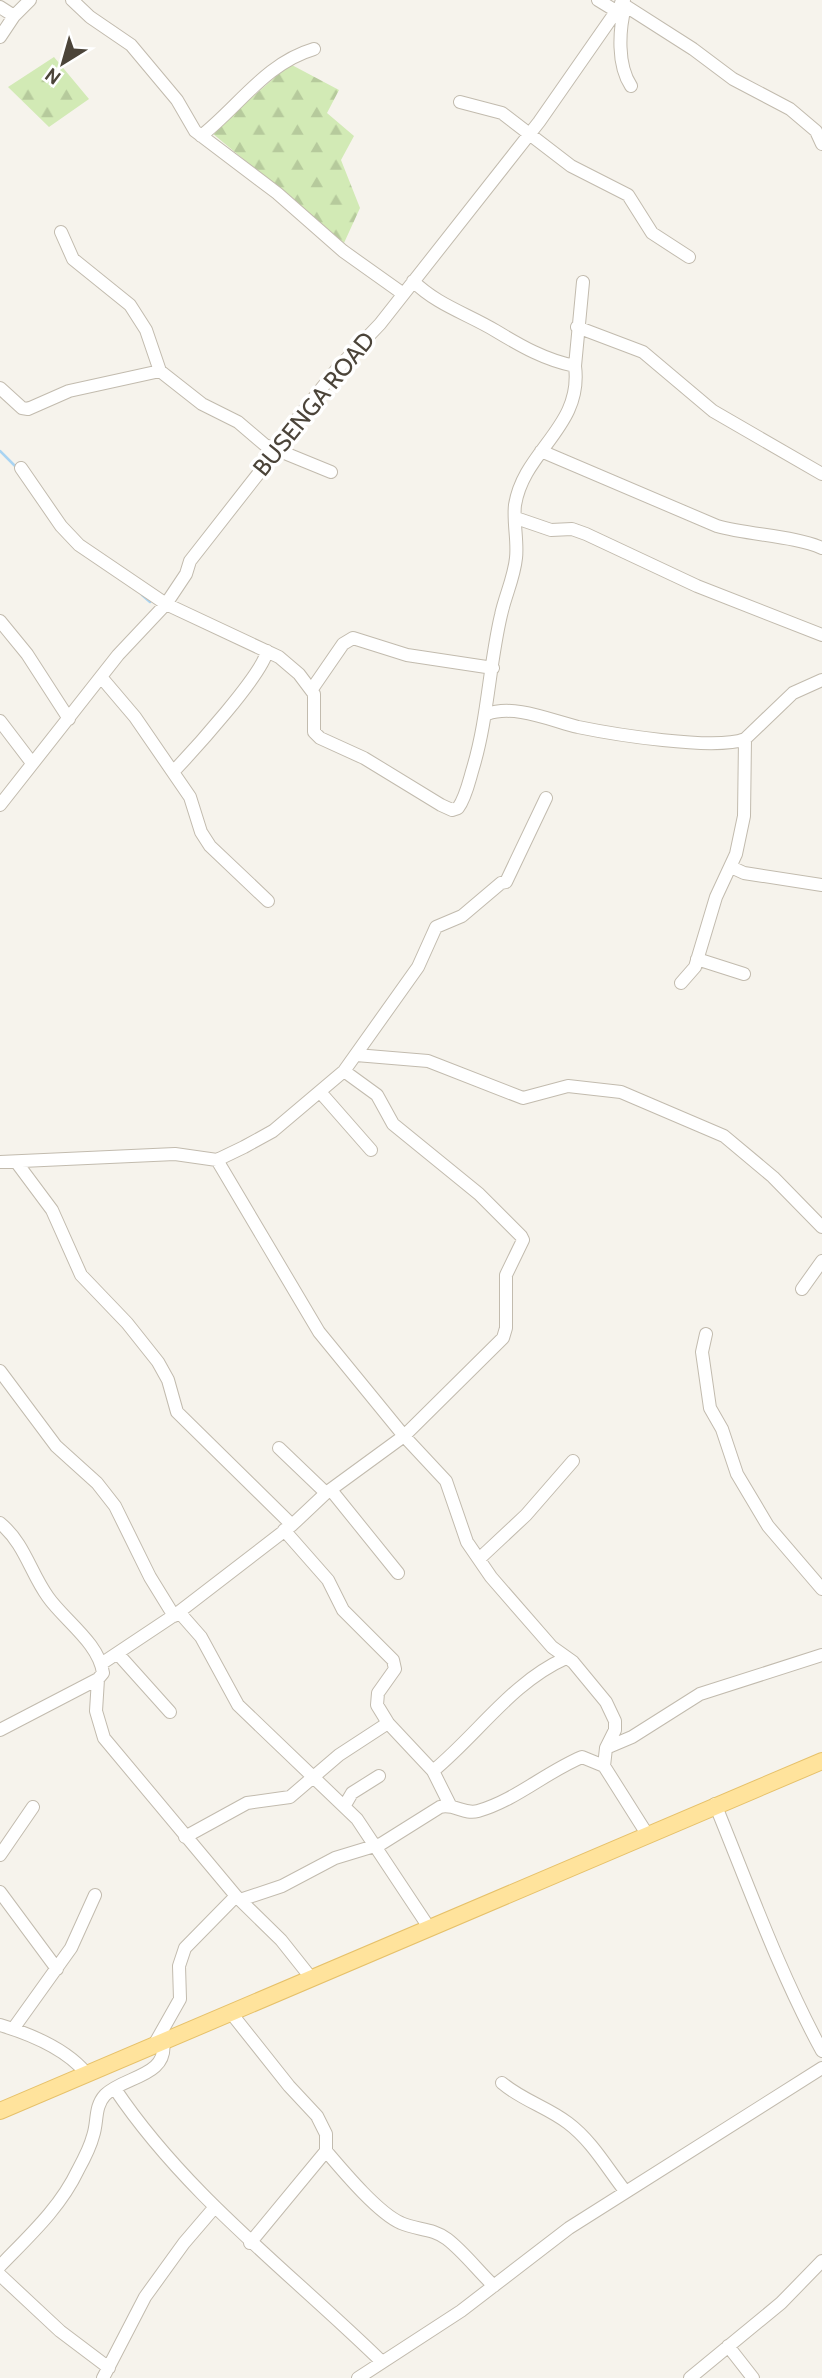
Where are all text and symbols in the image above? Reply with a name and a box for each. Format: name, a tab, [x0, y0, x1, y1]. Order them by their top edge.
north arrow	[28, 28, 98, 98]
text: N	[41, 63, 65, 89]
street label: BUSENGA ROAD	[247, 326, 381, 482]

